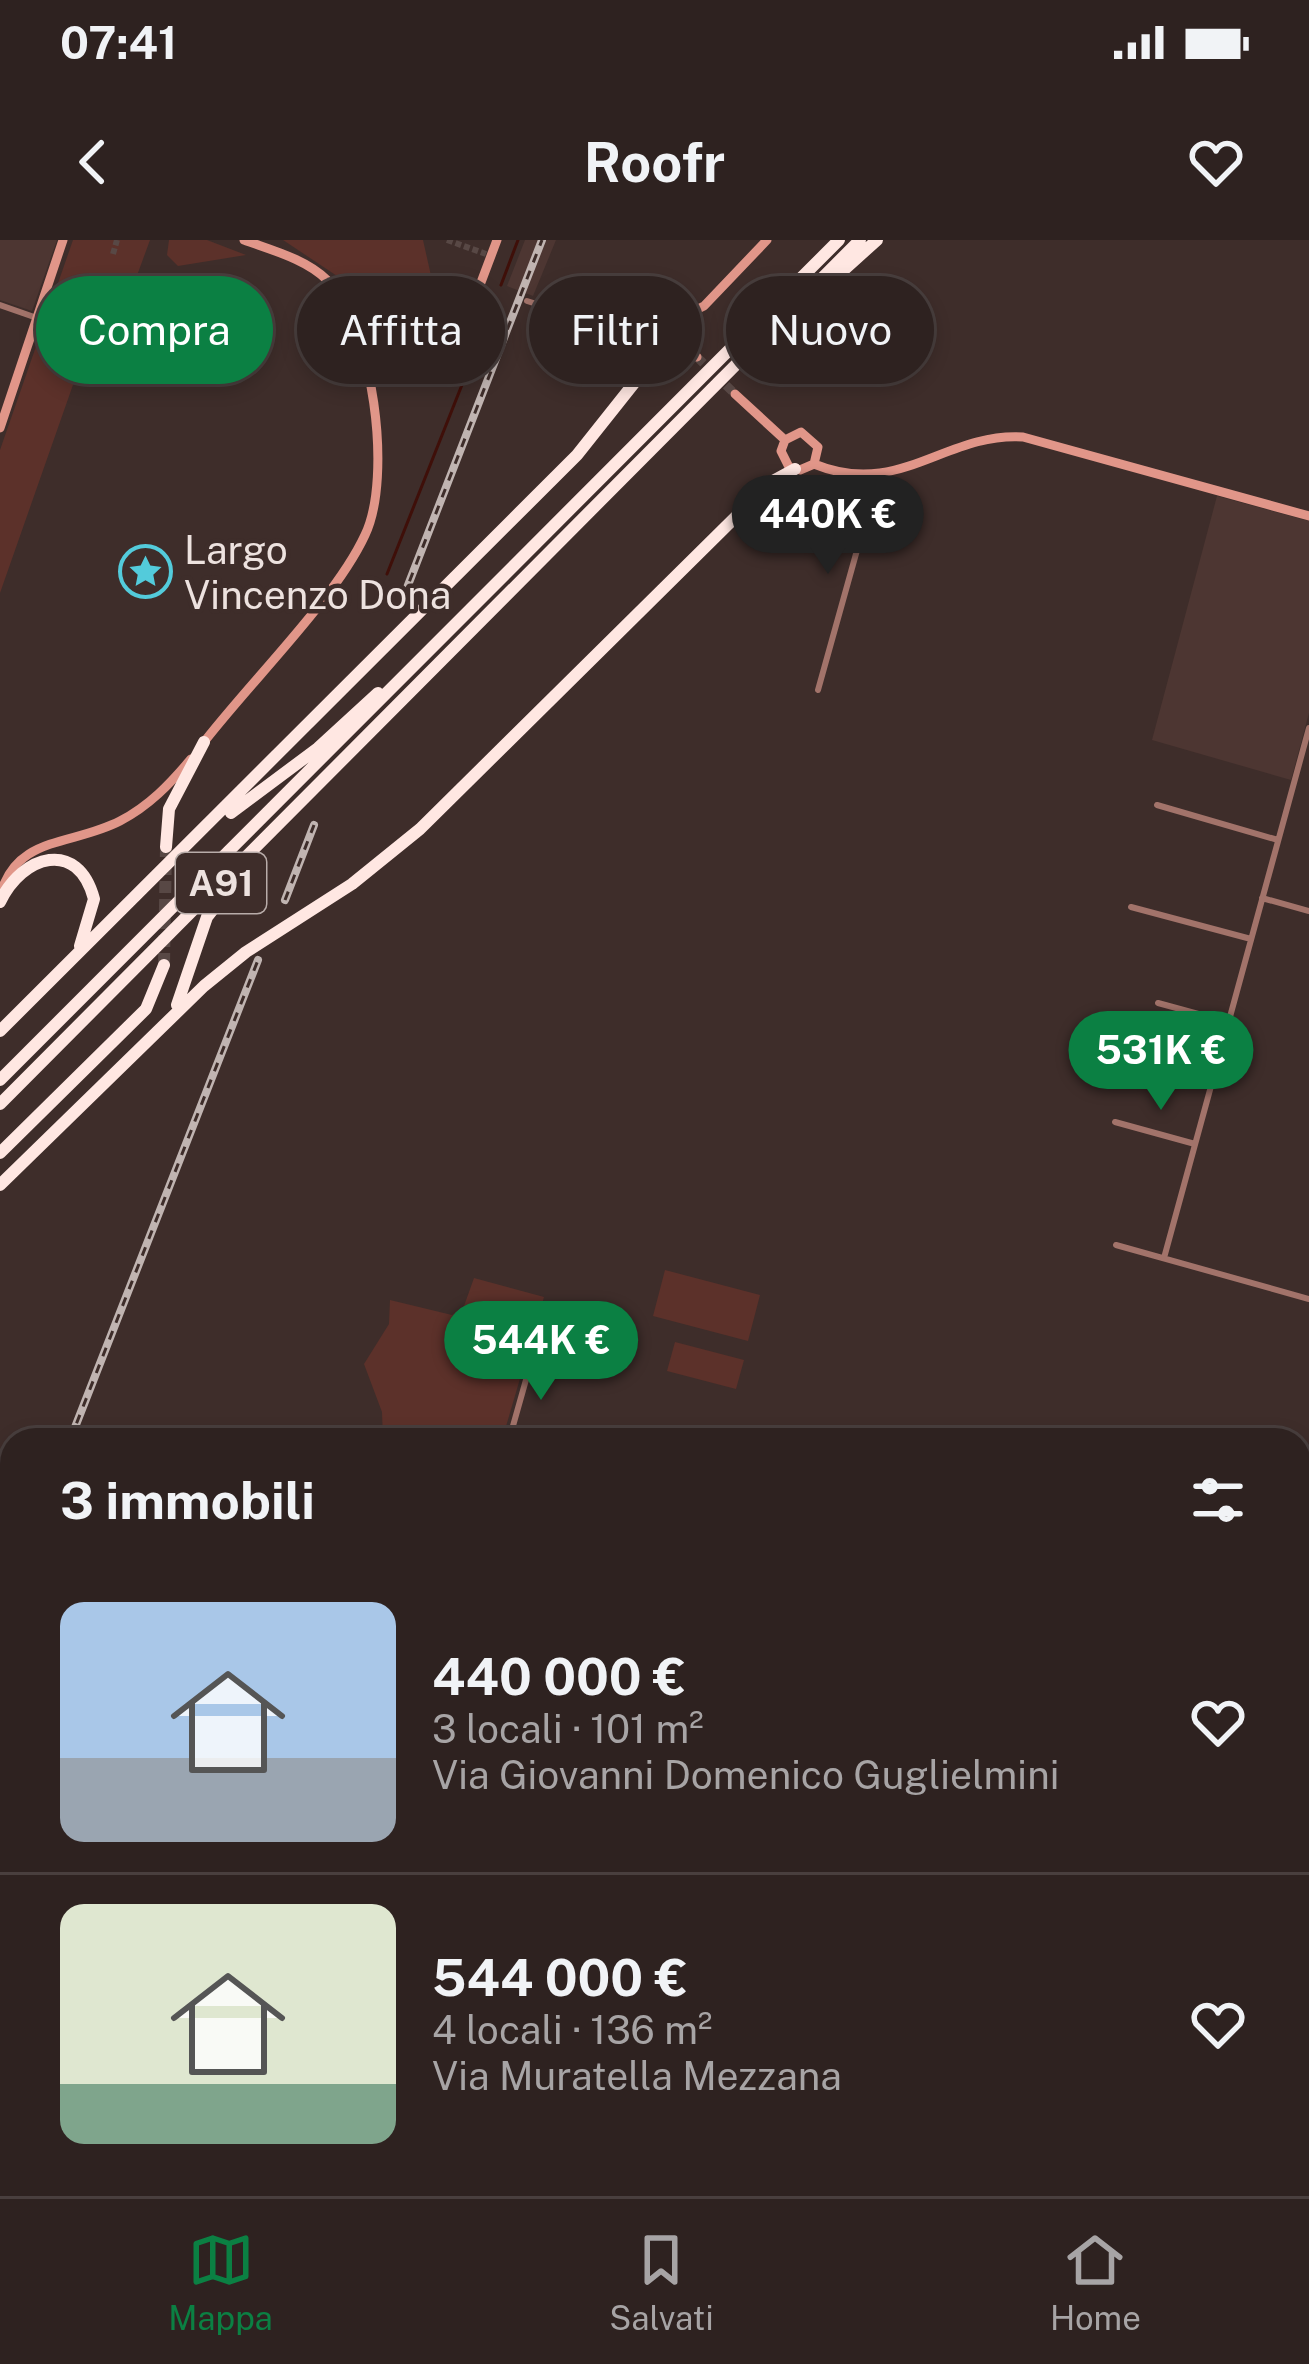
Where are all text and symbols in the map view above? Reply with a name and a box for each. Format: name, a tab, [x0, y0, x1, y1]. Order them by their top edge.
text: 07:41	[60, 16, 177, 69]
icon: back	[60, 129, 126, 195]
icon: heart	[1183, 129, 1249, 195]
text: Roofr	[584, 131, 725, 194]
chip: Compra	[36, 276, 273, 384]
chip: Affitta	[297, 276, 505, 384]
chip: Filtri	[529, 276, 702, 384]
chip: Nuovo	[726, 276, 934, 384]
pin: 440K €	[730, 475, 926, 577]
text: 440K €	[759, 491, 897, 537]
place label: Largo Vincenzo Dona	[184, 527, 451, 618]
place icon: Largo Vincenzo Dona	[117, 544, 173, 600]
road number: A91	[176, 853, 266, 913]
pin: 531K €	[1063, 1011, 1259, 1113]
text: 531K €	[1095, 1027, 1227, 1073]
pin: 544K €	[443, 1301, 639, 1403]
text: 544K €	[471, 1317, 611, 1363]
icon: filters	[1185, 1467, 1251, 1533]
text: 3 immobili	[60, 1471, 315, 1530]
text: 440 000 €	[432, 1647, 686, 1706]
icon: home	[156, 1650, 300, 1794]
icon: heart	[1185, 1689, 1251, 1755]
text: 3 locali · 101 m²	[432, 1706, 704, 1752]
text: Via Giovanni Domenico Guglielmini	[432, 1752, 1059, 1798]
text: 544 000 €	[432, 1948, 688, 2007]
icon: home	[156, 1952, 300, 2096]
icon: heart	[1185, 1991, 1251, 2057]
text: 4 locali · 136 m²	[432, 2007, 712, 2053]
text: Via Muratella Mezzana	[432, 2053, 842, 2099]
tab: Mappa	[168, 2227, 273, 2337]
tab: Salvati	[609, 2227, 714, 2337]
tab: Home	[1050, 2227, 1141, 2337]

